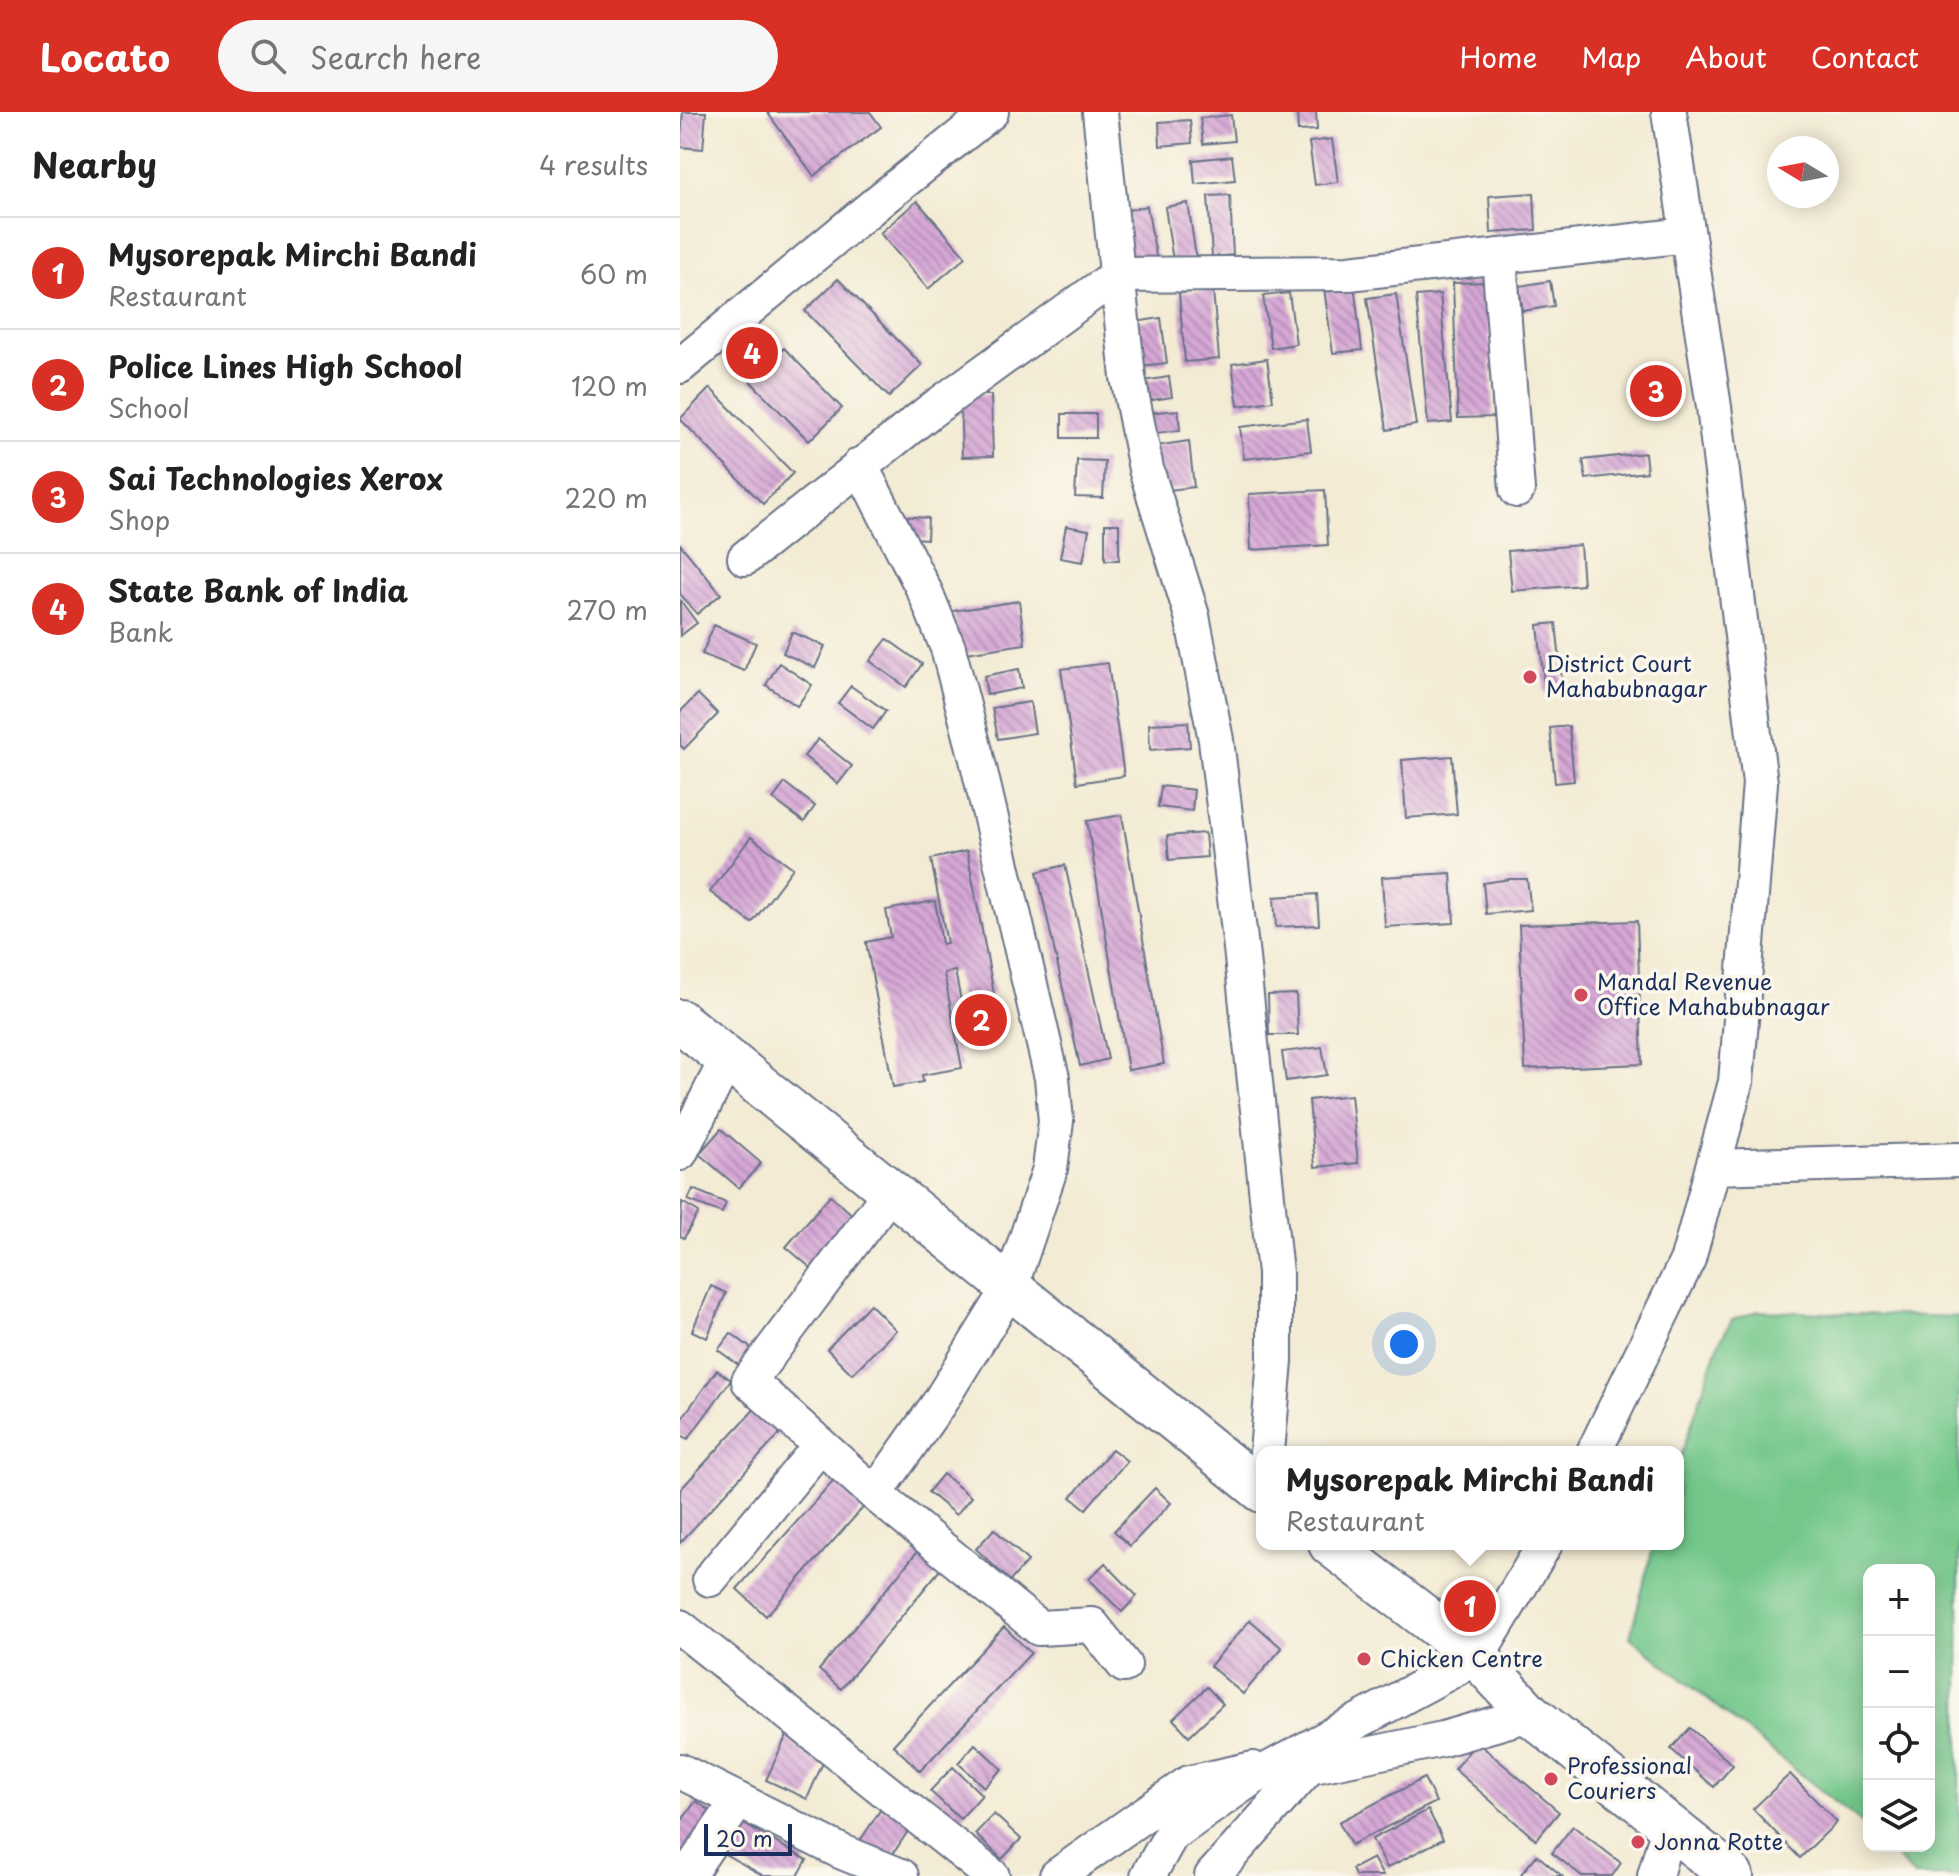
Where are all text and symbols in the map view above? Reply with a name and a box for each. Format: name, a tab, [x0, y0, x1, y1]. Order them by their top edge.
search box	[218, 20, 778, 92]
text: Locato	[40, 28, 170, 85]
icon: search	[246, 34, 290, 78]
text: Search here	[310, 34, 482, 79]
text: Home	[1459, 35, 1537, 78]
text: Map	[1581, 35, 1641, 78]
text: About	[1685, 35, 1767, 78]
text: Contact	[1811, 35, 1919, 78]
north arrow	[1767, 136, 1839, 208]
text: Nearby	[32, 138, 157, 190]
text: 4 results	[539, 145, 648, 184]
text: Mysorepak Mirchi Bandi	[108, 231, 477, 276]
text: 1	[52, 254, 64, 293]
text: 60 m	[580, 254, 648, 293]
text: Restaurant	[108, 276, 247, 315]
pin: 4	[726, 323, 778, 383]
text: Police Lines High School	[108, 343, 463, 388]
pin: 3	[1630, 361, 1682, 421]
text: 2	[49, 366, 67, 405]
text: 120 m	[571, 366, 648, 405]
text: School	[108, 388, 190, 427]
text: Sai Technologies Xerox	[108, 455, 443, 500]
text: 3	[49, 478, 67, 517]
text: 220 m	[564, 478, 648, 517]
text: Shop	[108, 500, 170, 539]
text: State Bank of India	[108, 567, 408, 612]
text: 4	[49, 590, 67, 629]
text: 270 m	[567, 590, 648, 629]
text: Bank	[108, 612, 173, 651]
place label: District Court Mahabubnagar	[1546, 646, 1707, 704]
marker: District Court Mahabubnagar	[1521, 668, 1539, 686]
place label: Mandal Revenue Office Mahabubnagar	[1597, 964, 1830, 1022]
marker: Mandal Revenue Office Mahabubnagar	[1572, 986, 1590, 1004]
pin: 2	[955, 990, 1007, 1050]
your location	[1384, 1324, 1424, 1364]
popup	[1256, 1446, 1684, 1550]
text: Mysorepak Mirchi Bandi	[1286, 1456, 1654, 1501]
text: Restaurant	[1286, 1501, 1425, 1540]
map controls	[1863, 1564, 1935, 1852]
button: +	[1863, 1564, 1935, 1636]
pin: 1	[1444, 1576, 1496, 1636]
button: −	[1863, 1636, 1935, 1708]
place label: Chicken Centre	[1380, 1641, 1543, 1674]
marker: Chicken Centre	[1355, 1650, 1373, 1668]
button: locate	[1863, 1708, 1935, 1780]
place label: Professional Couriers	[1567, 1748, 1692, 1806]
marker: Professional Couriers	[1542, 1770, 1560, 1788]
button: layers	[1863, 1780, 1935, 1852]
scale bar	[704, 1820, 792, 1856]
text: 20 m	[716, 1821, 773, 1854]
place label: Jonna Rotte	[1654, 1824, 1783, 1857]
marker: Jonna Rotte	[1629, 1833, 1647, 1851]

